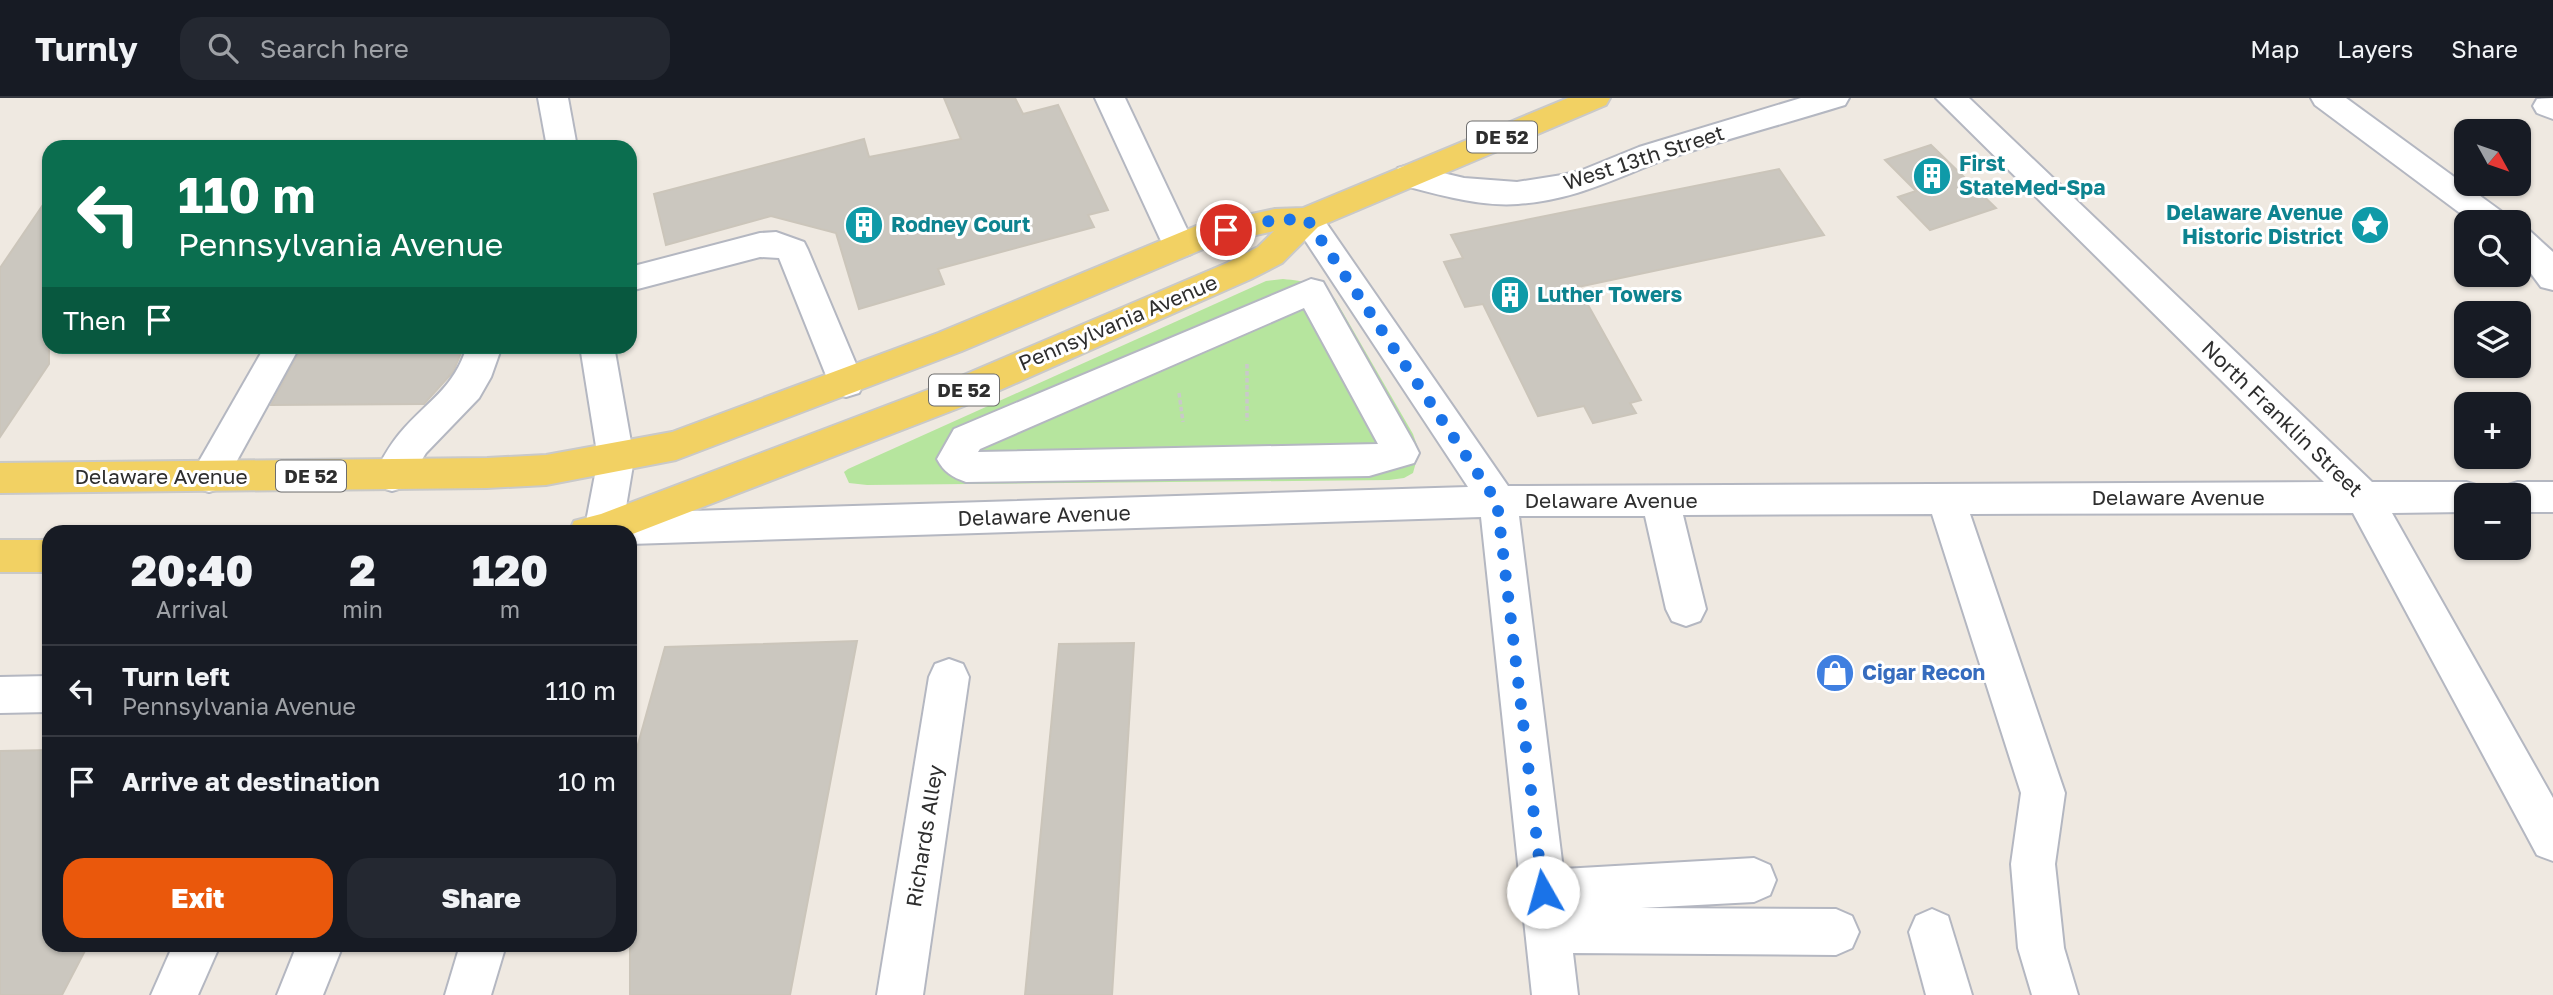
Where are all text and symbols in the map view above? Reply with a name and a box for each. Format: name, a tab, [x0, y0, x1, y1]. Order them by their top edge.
search box	[180, 17, 670, 80]
text: Turnly	[35, 29, 138, 68]
icon: search	[204, 29, 242, 67]
text: Search here	[260, 33, 409, 64]
text: Map	[2250, 34, 2299, 63]
text: Layers	[2337, 34, 2413, 63]
text: Share	[2451, 34, 2518, 63]
street label: West 13th Street	[1560, 119, 1727, 195]
north arrow	[2454, 119, 2530, 196]
map controls	[2454, 119, 2531, 560]
road number: DE 52	[1467, 121, 1537, 152]
place label: First StateMed-Spa	[1959, 150, 2105, 200]
building icon: First StateMed-Spa	[1911, 155, 1953, 197]
text: 110 m	[178, 165, 315, 224]
icon: left	[63, 168, 154, 259]
place label: Delaware Avenue Historic District	[2166, 199, 2343, 249]
pin	[1196, 200, 1256, 260]
building icon: Rodney Court	[843, 204, 885, 246]
place icon: Delaware Avenue Historic District	[2349, 204, 2391, 246]
button: search	[2454, 210, 2531, 287]
place label: Rodney Court	[891, 211, 1030, 237]
icon: arrive	[1207, 211, 1245, 249]
text: Pennsylvania Avenue	[178, 225, 503, 263]
street label: Pennsylvania Avenue	[1014, 268, 1221, 376]
building icon: Luther Towers	[1489, 274, 1531, 316]
place label: Luther Towers	[1537, 281, 1683, 307]
icon: arrive	[140, 301, 178, 339]
button: layers	[2454, 301, 2531, 378]
text: Then	[63, 305, 126, 336]
street label: North Franklin Street	[2197, 335, 2369, 502]
road number: DE 52	[929, 374, 999, 406]
button: +	[2454, 392, 2531, 469]
road number: DE 52	[276, 460, 346, 492]
street label: Delaware Avenue	[74, 463, 248, 489]
button: −	[2454, 483, 2531, 560]
street label: Delaware Avenue	[2091, 484, 2265, 510]
street label: Delaware Avenue	[1524, 487, 1698, 513]
street label: Delaware Avenue	[957, 499, 1131, 531]
text: 20:40	[131, 545, 253, 595]
text: 2	[350, 545, 376, 595]
text: 120	[472, 545, 548, 595]
text: Arrival	[156, 595, 228, 623]
text: min	[342, 595, 383, 623]
text: m	[500, 595, 520, 623]
shop icon: Cigar Recon	[1814, 652, 1856, 694]
place label: Cigar Recon	[1862, 659, 1985, 685]
text: Turn left	[122, 661, 230, 692]
icon: left	[63, 672, 101, 710]
text: 110 m	[545, 675, 616, 706]
text: Pennsylvania Avenue	[122, 692, 356, 720]
icon: arrive	[63, 763, 101, 801]
street label: Richards Alley	[900, 763, 948, 909]
text: Arrive at destination	[122, 766, 380, 797]
text: 10 m	[558, 766, 616, 797]
position arrow	[1506, 855, 1580, 929]
button: Exit	[63, 858, 333, 938]
button: Share	[347, 858, 616, 938]

